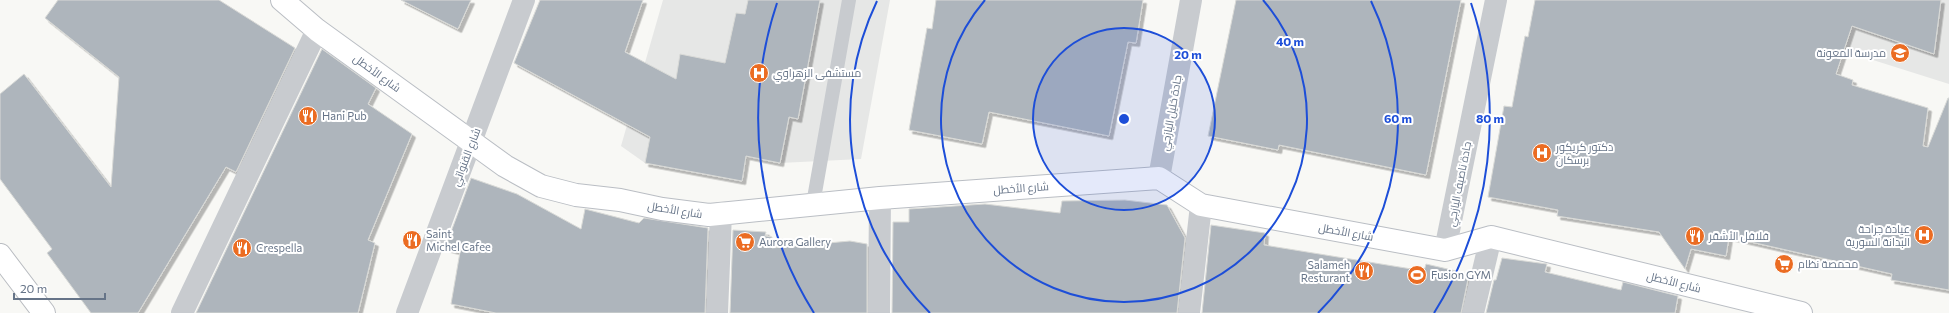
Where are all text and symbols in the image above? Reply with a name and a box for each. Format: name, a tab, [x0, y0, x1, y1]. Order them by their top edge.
text: 40 m	[1276, 34, 1304, 48]
school or university icon: مدرسة المعونة	[1889, 42, 1911, 64]
place label: مدرسة المعونة	[1817, 46, 1886, 60]
text: 20 m	[1174, 47, 1202, 61]
street label: شارع الأخطل	[350, 51, 404, 96]
hospital icon: مستشفى الزهراوي	[748, 62, 770, 84]
place label: مستشفى الزهراوي	[773, 66, 861, 82]
street label: جادة خليل اليازجي	[1157, 74, 1187, 152]
restaurant icon: Hani Pub	[297, 105, 319, 127]
place label: Hani Pub	[322, 109, 367, 122]
text: 60 m	[1384, 111, 1412, 125]
text: 80 m	[1476, 111, 1504, 125]
centre of rings	[1117, 112, 1131, 126]
street label: شارع القنواتي	[448, 126, 485, 189]
street label: جادة ناصيف اليازجي	[1444, 140, 1476, 228]
place label: دكتور كريكور برسكان	[1555, 140, 1613, 167]
hospital icon: دكتور كريكور برسكان	[1531, 142, 1553, 164]
street label: شارع الأخطل	[993, 179, 1049, 198]
street label: شارع الأخطل	[646, 199, 704, 222]
street label: شارع الأخطل	[1317, 220, 1375, 245]
place label: عيادة جراحة البدانة السورية	[1846, 222, 1910, 249]
hospital icon: عيادة جراحة البدانة السورية	[1913, 224, 1935, 246]
restaurant icon: فلافل الأشقر	[1684, 225, 1706, 247]
place label: Saint Michel Cafee	[426, 227, 491, 253]
restaurant icon: Saint Michel Cafee	[401, 229, 423, 251]
place label: فلافل الأشقر	[1708, 229, 1769, 243]
supermarket icon: Aurora Gallery	[734, 231, 756, 253]
place label: Aurora Gallery	[759, 235, 831, 248]
restaurant icon: Crespella	[231, 237, 253, 259]
place label: Crespella	[256, 241, 302, 254]
supermarket icon: محمصة نظام	[1773, 253, 1795, 275]
place label: محمصة نظام	[1798, 257, 1858, 272]
place label: Salameh Resturant	[1301, 258, 1350, 284]
restaurant icon: Salameh Resturant	[1353, 260, 1375, 282]
sports icon: Fusion GYM	[1406, 264, 1428, 286]
place label: Fusion GYM	[1431, 268, 1491, 281]
street label: شارع الأخطل	[1645, 268, 1703, 296]
scale bar	[14, 275, 105, 301]
text: 20 m	[20, 281, 47, 295]

